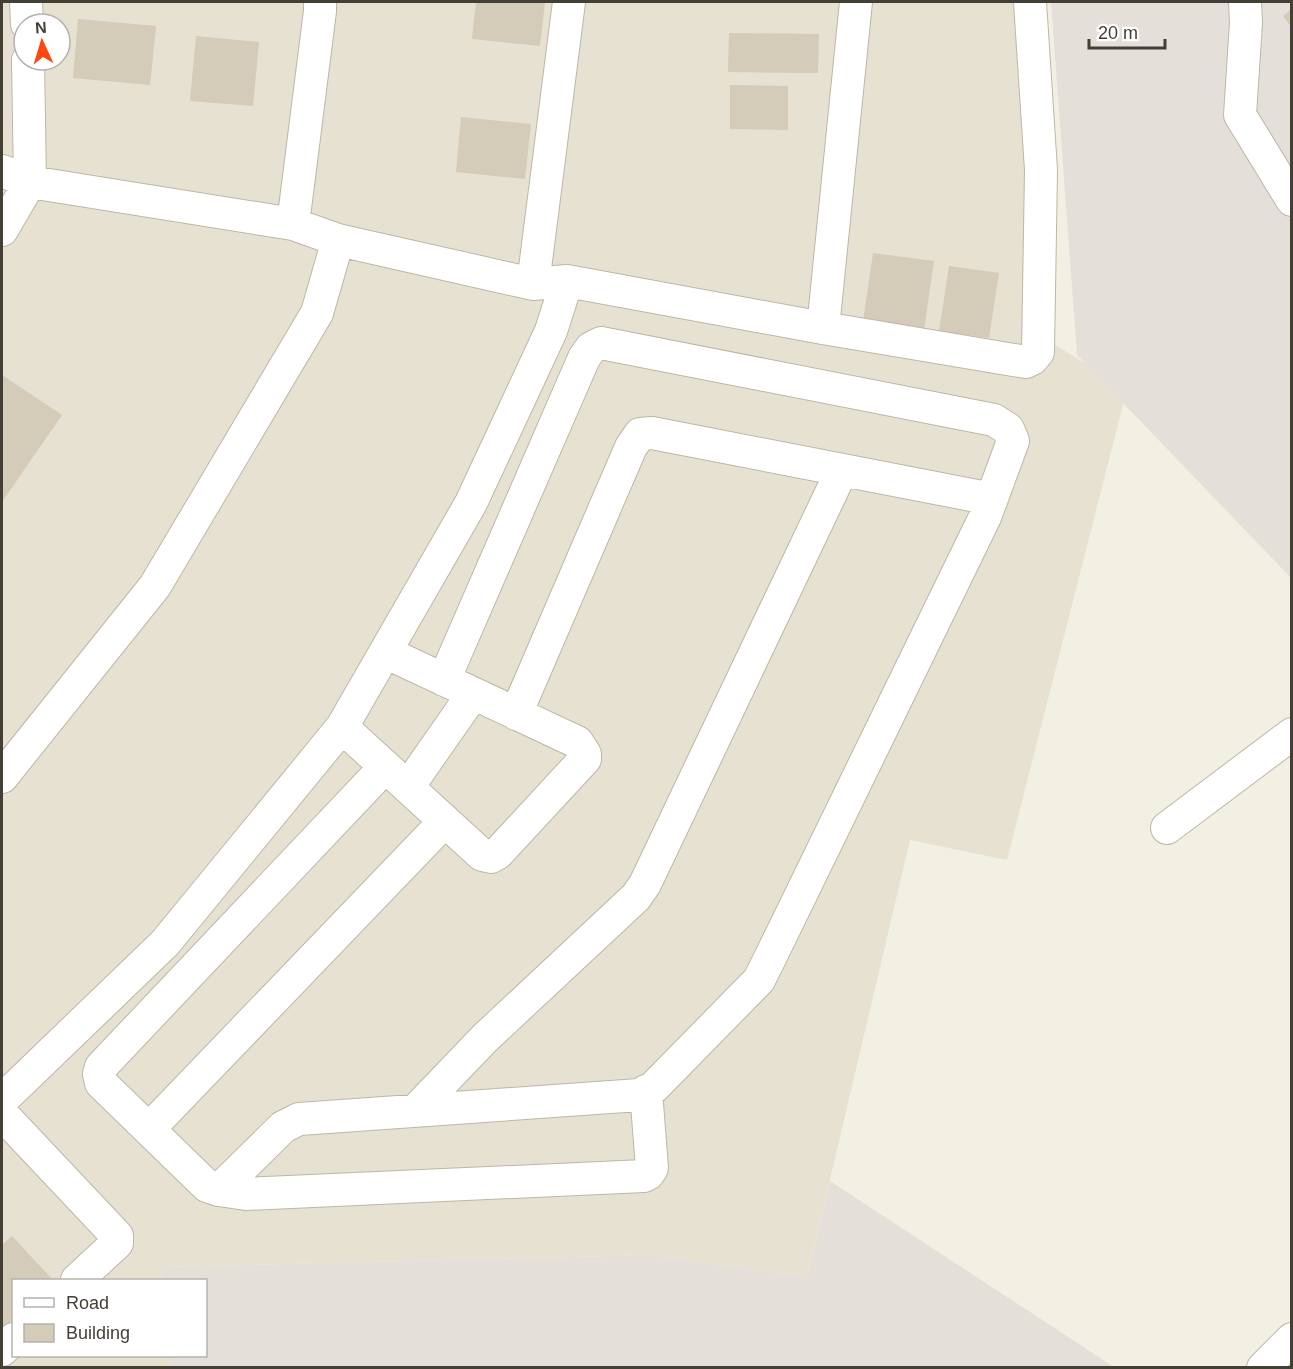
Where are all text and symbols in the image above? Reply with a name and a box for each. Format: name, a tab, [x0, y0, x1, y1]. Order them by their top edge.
north arrow	[12, 12, 72, 72]
scale bar	[1089, 12, 1166, 50]
text: N	[35, 19, 47, 36]
text: 20 m	[1098, 23, 1138, 43]
legend	[12, 1279, 207, 1357]
text: Road	[66, 1293, 109, 1313]
text: Building	[66, 1323, 130, 1343]

